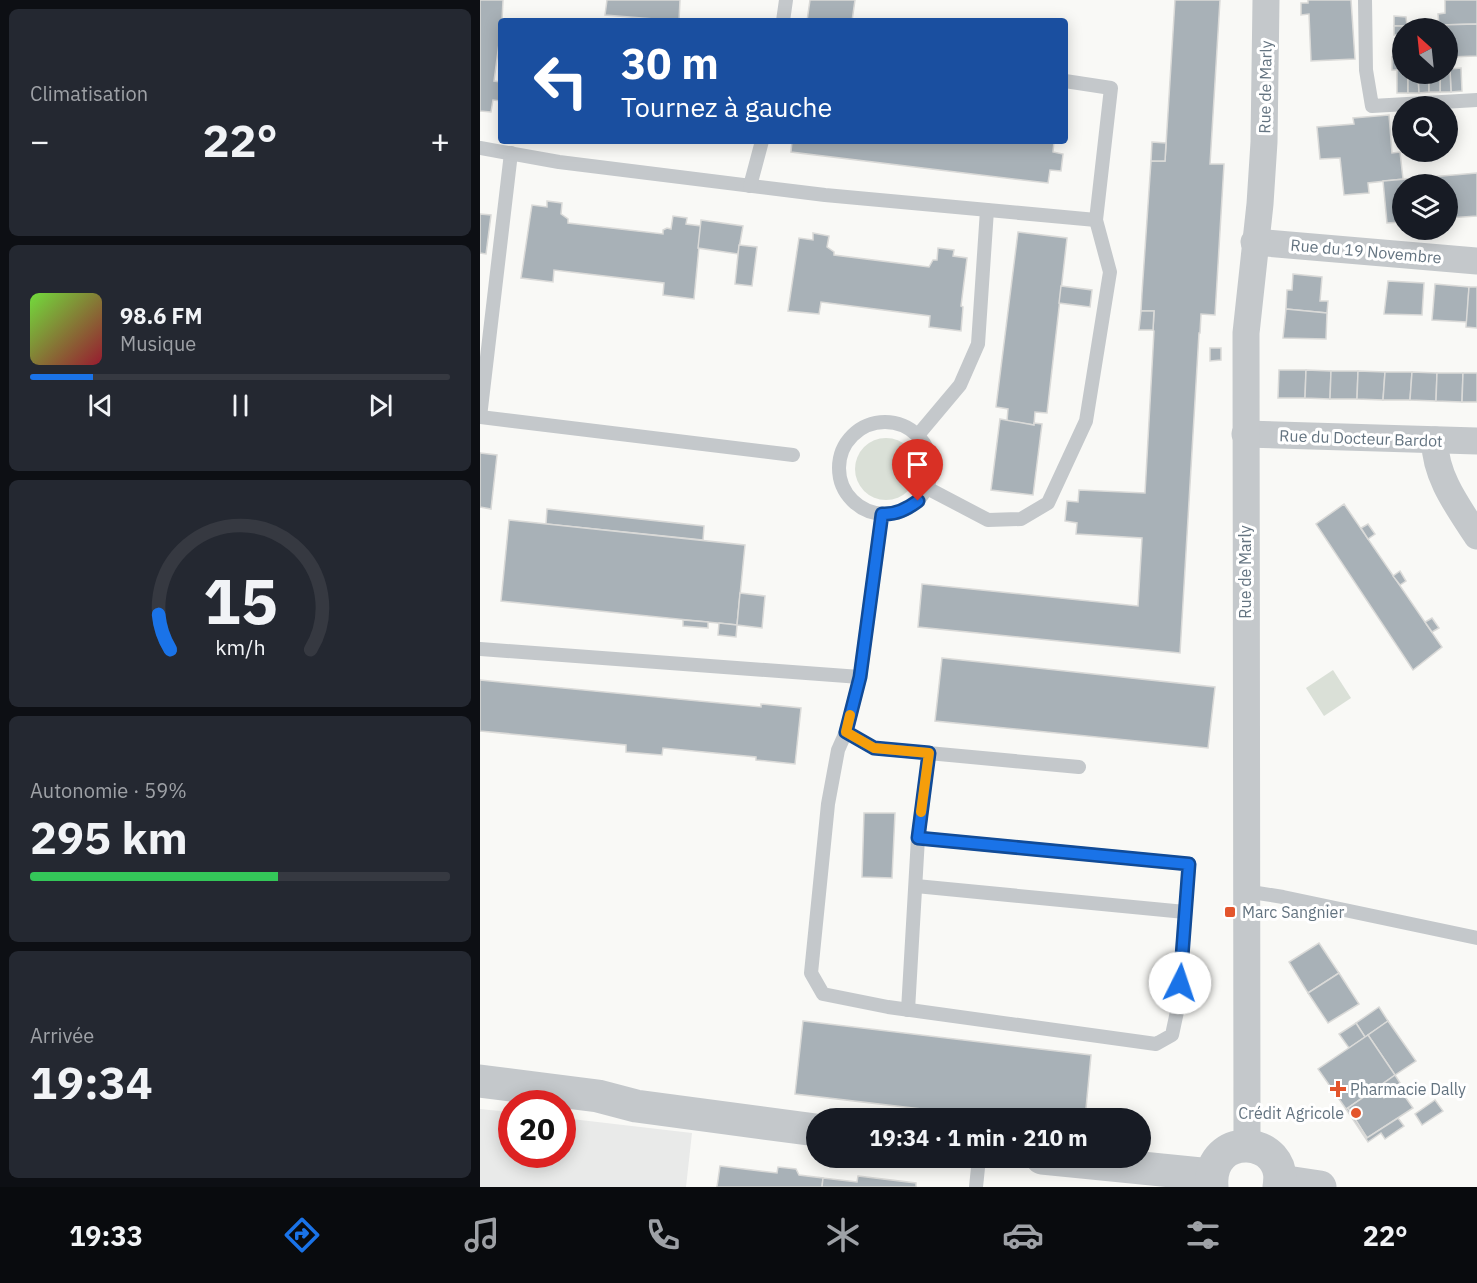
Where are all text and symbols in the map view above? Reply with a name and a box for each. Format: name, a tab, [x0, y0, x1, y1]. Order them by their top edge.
north arrow	[1392, 18, 1458, 84]
map controls	[1392, 18, 1458, 240]
text: 30 m	[621, 36, 719, 91]
street label: Rue de Marly	[1254, 40, 1276, 134]
icon: left	[522, 42, 600, 120]
text: Climatisation	[30, 80, 148, 107]
text: Tournez à gauche	[621, 89, 832, 124]
button: search	[1392, 96, 1458, 162]
text: 22°	[202, 111, 278, 169]
text: −	[30, 119, 50, 162]
text: +	[430, 119, 450, 162]
button: layers	[1392, 174, 1458, 240]
street label: Rue du 19 Novembre	[1290, 234, 1443, 268]
text: 98.6 FM	[120, 301, 203, 330]
text: Musique	[120, 330, 196, 357]
icon: previous	[84, 389, 117, 422]
icon: pause	[224, 389, 257, 422]
icon: next	[364, 389, 397, 422]
street label: Rue du Docteur Bardot	[1279, 425, 1443, 451]
pin	[892, 439, 943, 501]
icon: arrive	[901, 448, 934, 481]
street label: Rue de Marly	[1235, 525, 1255, 619]
text: 15	[203, 561, 277, 642]
text: km/h	[215, 634, 265, 662]
text: Autonomie · 59%	[30, 777, 187, 804]
text: 295 km	[30, 808, 188, 866]
place label: Marc Sangnier	[1242, 902, 1344, 922]
marker: Marc Sangnier	[1223, 905, 1237, 919]
position arrow	[1148, 951, 1212, 1015]
text: Arrivée	[30, 1022, 94, 1049]
text: 19:34	[30, 1053, 153, 1111]
place label: Pharmacie Dally	[1350, 1079, 1466, 1099]
marker: Pharmacie Dally	[1331, 1082, 1345, 1096]
speed limit sign: 20	[498, 1090, 576, 1168]
place label: Crédit Agricole	[1238, 1103, 1344, 1123]
marker: Crédit Agricole	[1349, 1106, 1363, 1120]
text: 19:34 · 1 min · 210 m	[869, 1123, 1088, 1152]
icon: directions	[281, 1214, 323, 1256]
icon: music	[461, 1214, 503, 1256]
icon: phone	[642, 1214, 684, 1256]
icon: climate	[822, 1214, 864, 1256]
icon: car	[1002, 1214, 1044, 1256]
icon: filters	[1182, 1214, 1224, 1256]
text: 19:33	[69, 1218, 143, 1253]
text: 22°	[1363, 1218, 1408, 1253]

